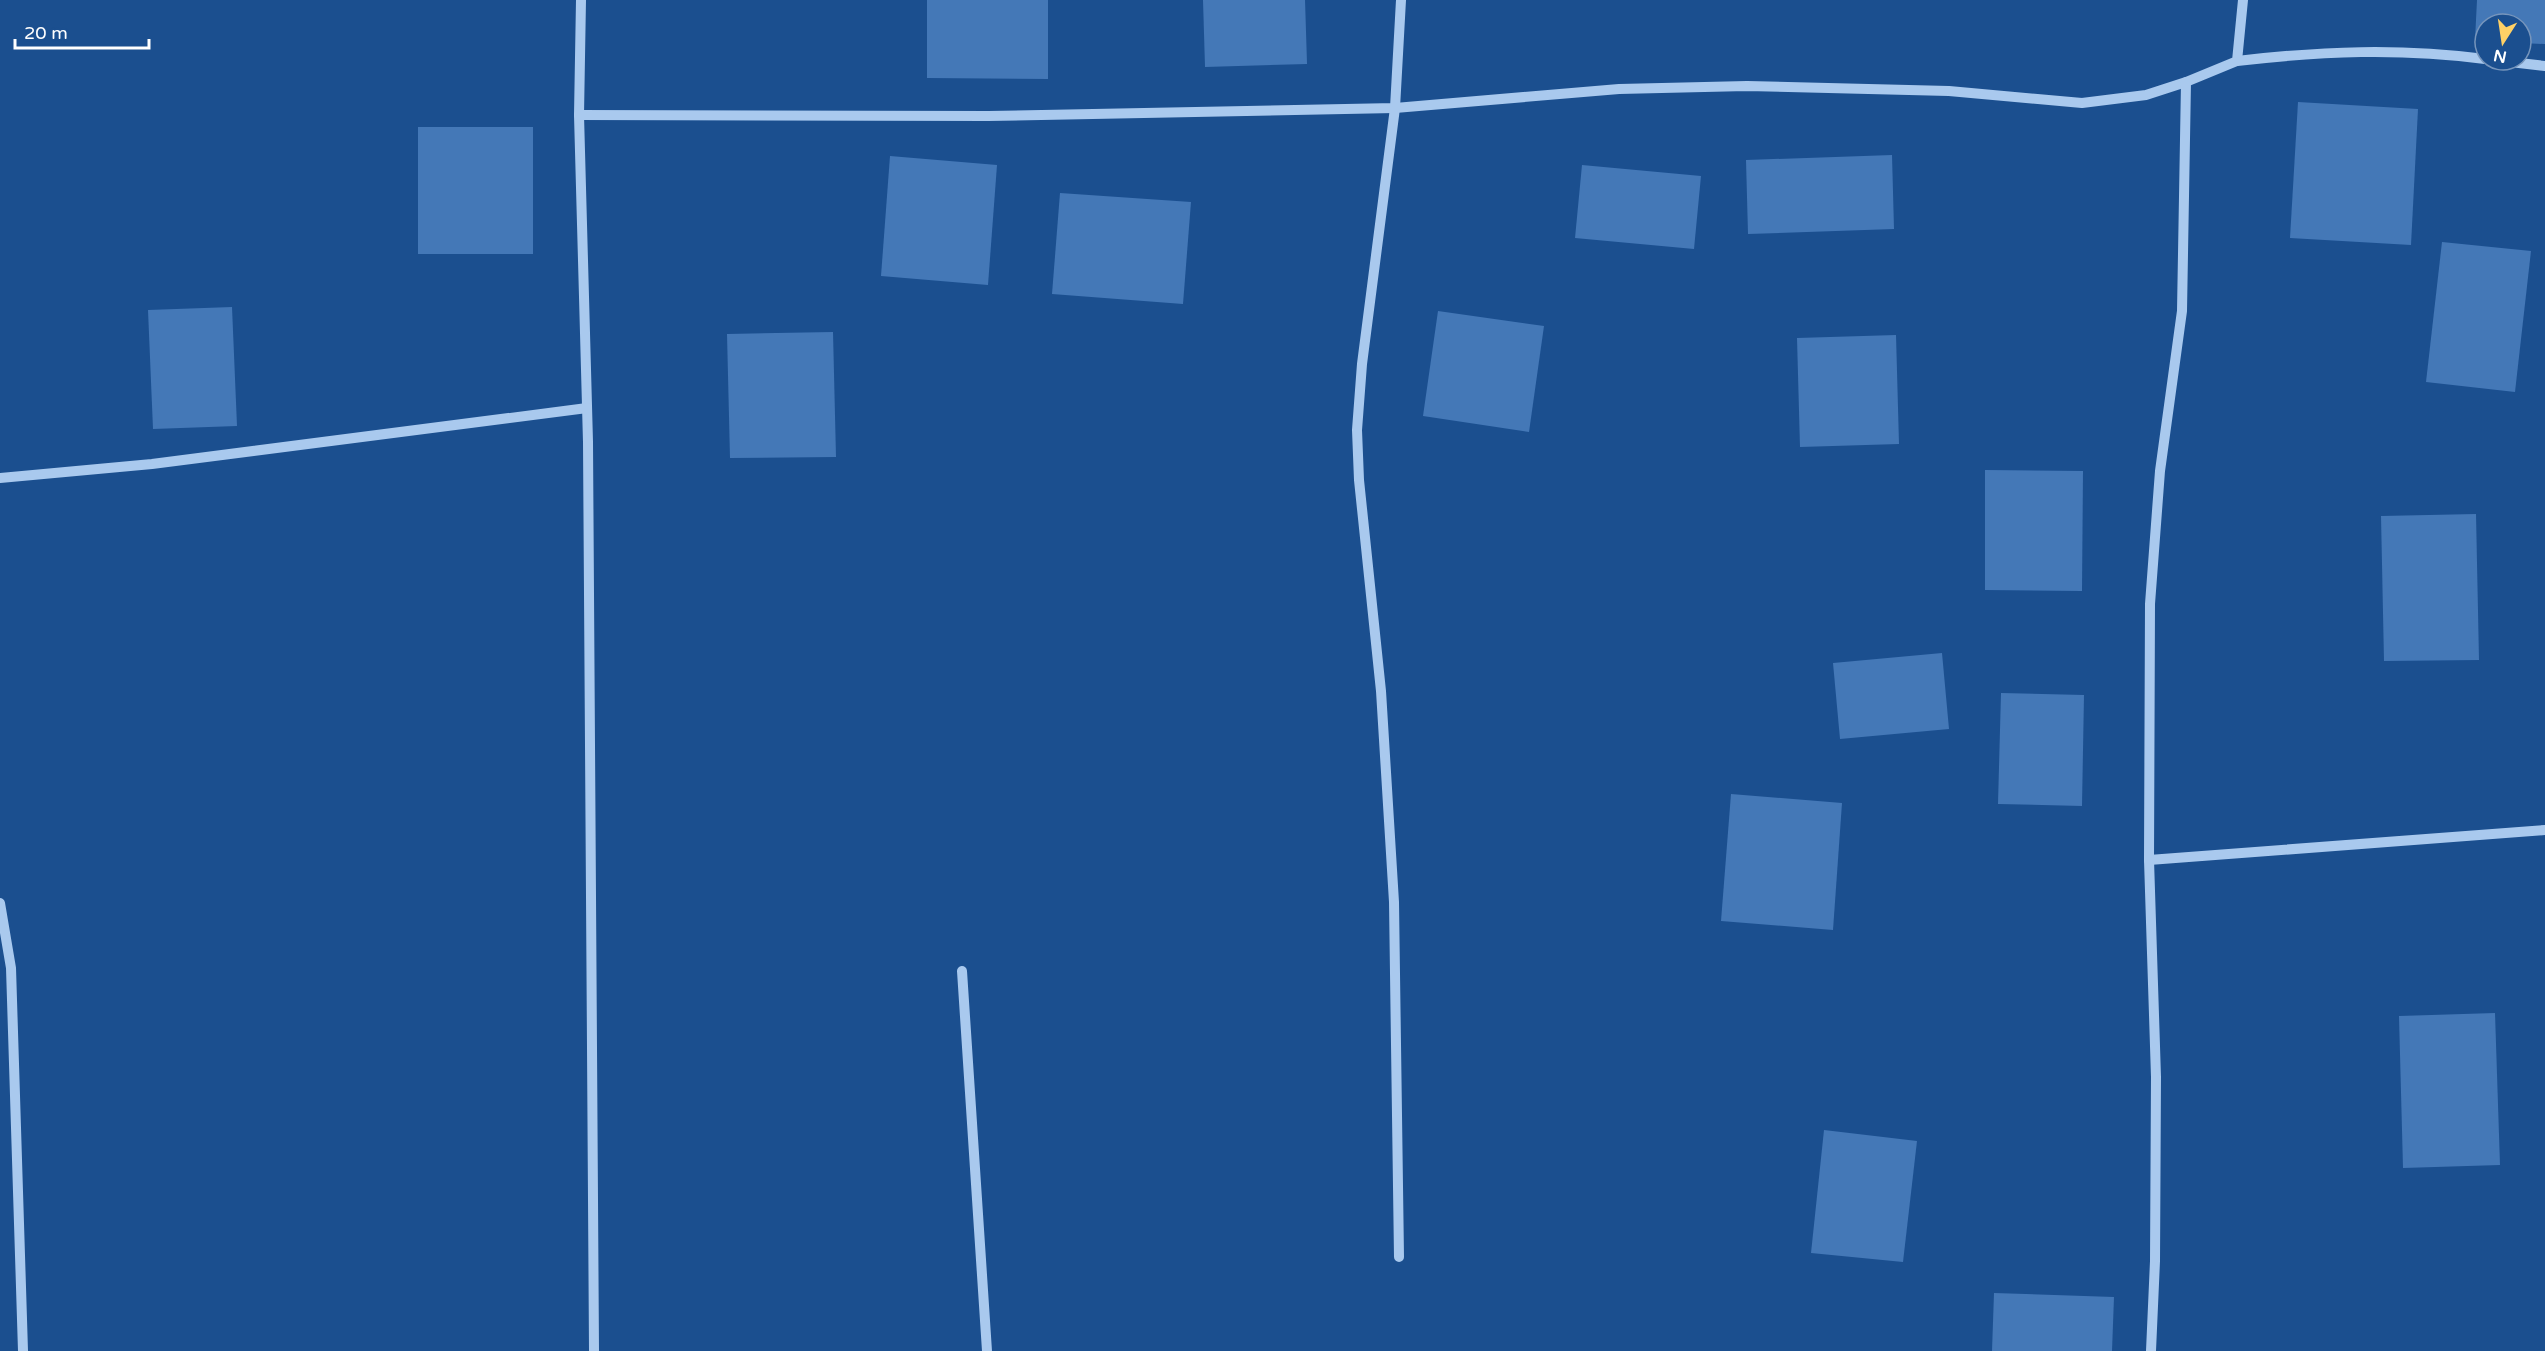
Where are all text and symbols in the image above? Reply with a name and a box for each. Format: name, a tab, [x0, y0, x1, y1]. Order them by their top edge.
scale bar	[15, 12, 148, 50]
north arrow	[2473, 12, 2533, 72]
text: 20 m	[24, 22, 68, 44]
text: N	[2492, 45, 2508, 67]

